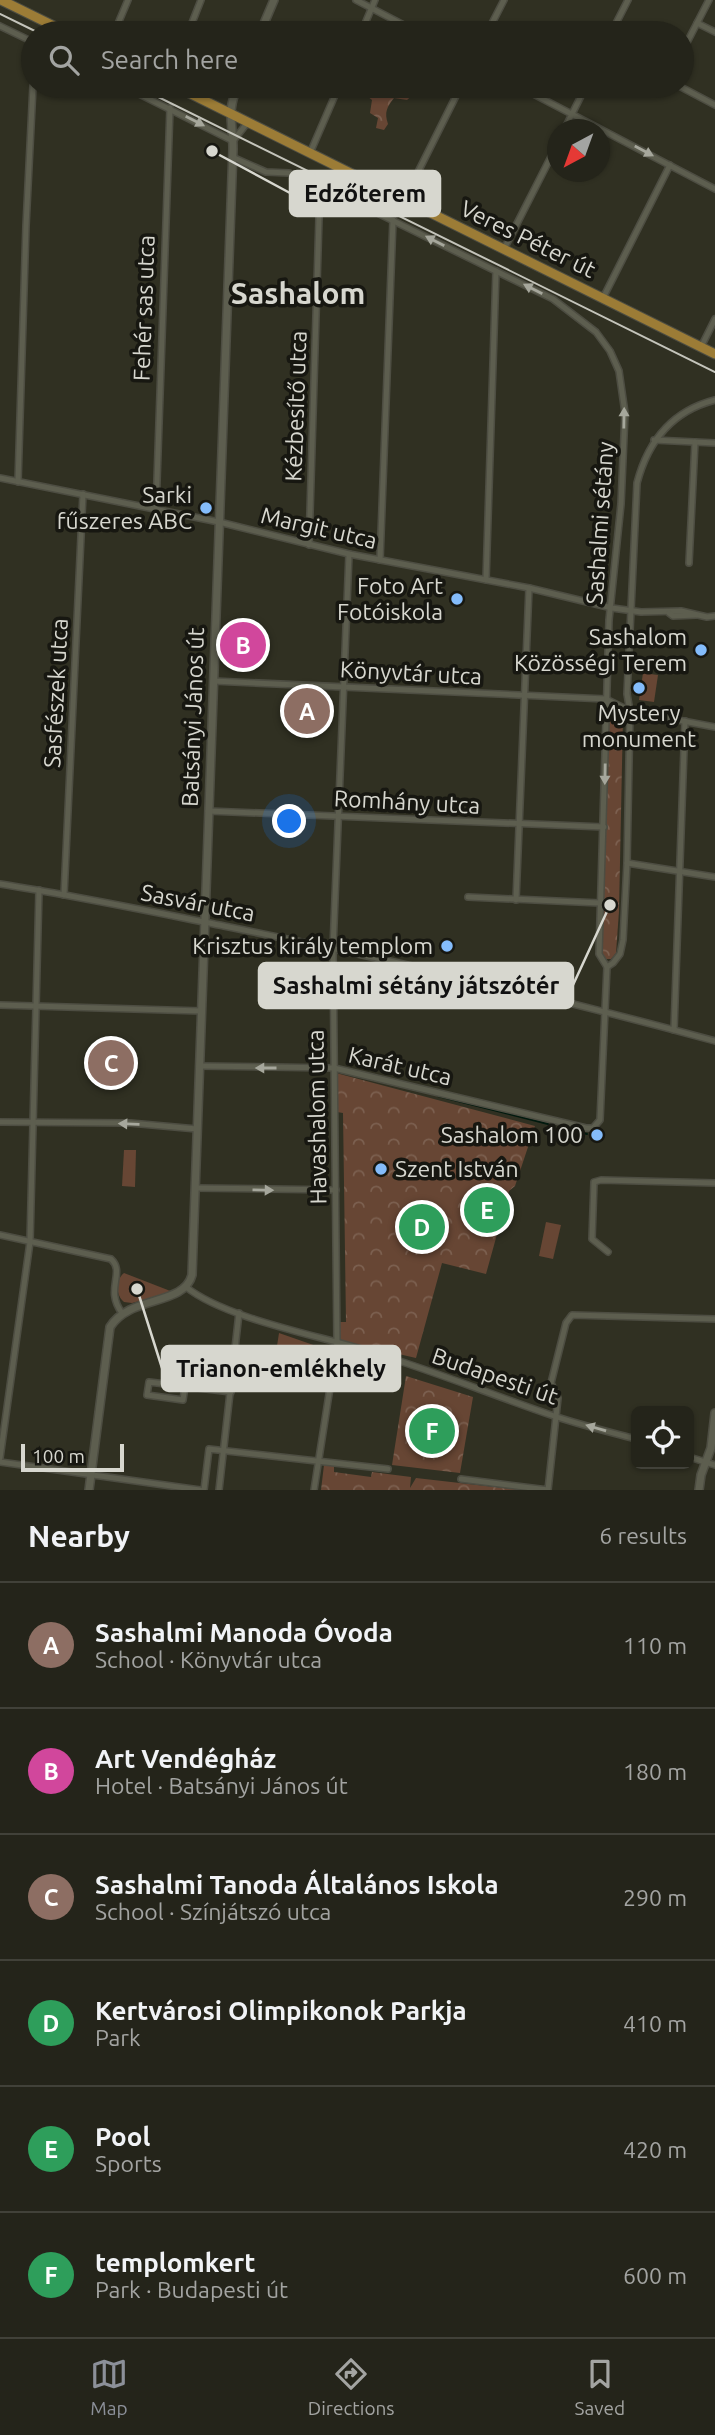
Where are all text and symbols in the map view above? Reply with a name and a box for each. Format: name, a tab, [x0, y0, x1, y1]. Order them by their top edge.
search box	[21, 21, 694, 98]
icon: search	[45, 41, 83, 79]
text: Search here	[101, 45, 238, 74]
one-way arrow	[185, 115, 205, 126]
north arrow	[547, 119, 610, 182]
one-way arrow	[634, 146, 654, 157]
callout: Edzőterem	[290, 171, 440, 216]
text: Edzőterem	[304, 180, 426, 207]
street label: Veres Péter út	[457, 195, 600, 282]
street label: Fehér sas utca	[128, 234, 159, 381]
one-way arrow	[425, 235, 445, 246]
district label: Sashalom	[231, 276, 365, 310]
one-way arrow	[523, 283, 543, 294]
street label: Kézbesítő utca	[280, 330, 311, 482]
one-way arrow	[619, 406, 630, 428]
street label: Sashalmi sétány	[581, 441, 618, 605]
place label: Sarki fűszeres ABC	[57, 482, 192, 533]
marker: Sarki fűszeres ABC	[198, 500, 214, 516]
street label: Margit utca	[259, 502, 380, 553]
place label: Foto Art Fotóiskola	[337, 573, 443, 624]
marker: Foto Art Fotóiskola	[449, 591, 465, 607]
street label: Sasfészek utca	[39, 618, 72, 768]
pin: B	[220, 619, 266, 671]
place label: Sashalom Közösségi Terem	[514, 624, 687, 675]
street label: Batsányi János út	[177, 627, 208, 807]
marker: Sashalom Közösségi Terem	[693, 642, 709, 658]
street label: Könyvtár utca	[339, 656, 483, 689]
marker: Mystery monument	[631, 680, 647, 696]
pin: A	[284, 685, 330, 737]
place label: Mystery monument	[582, 700, 696, 751]
one-way arrow	[599, 763, 611, 785]
street label: Romhány utca	[333, 785, 481, 818]
your location	[272, 804, 306, 838]
street label: Sasvár utca	[139, 879, 257, 926]
place label: Krisztus király templom	[192, 933, 433, 958]
marker: Krisztus király templom	[439, 938, 455, 954]
callout: Sashalmi sétány játszótér	[259, 963, 573, 1008]
text: Sashalmi sétány játszótér	[273, 972, 559, 999]
street label: Havashalom utca	[302, 1029, 331, 1205]
pin: C	[88, 1037, 134, 1089]
street label: Karát utca	[346, 1042, 454, 1090]
one-way arrow	[255, 1062, 277, 1074]
one-way arrow	[118, 1118, 140, 1129]
place label: Sashalom 100	[441, 1122, 583, 1147]
marker: Sashalom 100	[589, 1127, 605, 1143]
place label: Szent István	[395, 1156, 519, 1181]
marker: Szent István	[373, 1161, 389, 1177]
one-way arrow	[252, 1184, 274, 1196]
pin: E	[464, 1184, 510, 1236]
pin: D	[399, 1201, 445, 1253]
street label: Budapesti út	[429, 1342, 561, 1409]
callout: Trianon-emlékhely	[162, 1346, 400, 1391]
text: Trianon-emlékhely	[176, 1355, 386, 1382]
pin: F	[409, 1405, 455, 1457]
map controls	[631, 1406, 694, 1469]
button: locate	[631, 1406, 694, 1469]
one-way arrow	[585, 1422, 607, 1433]
scale bar	[21, 1441, 124, 1473]
text: 100 m	[32, 1445, 85, 1467]
text: Nearby	[28, 1519, 130, 1553]
text: 6 results	[599, 1523, 687, 1548]
text: Sashalmi Manoda Óvoda	[95, 1618, 393, 1647]
text: A	[43, 1633, 59, 1658]
text: 110 m	[623, 1633, 687, 1658]
text: School · Könyvtár utca	[95, 1647, 322, 1672]
text: Art Vendégház	[95, 1744, 276, 1773]
text: B	[43, 1759, 59, 1784]
text: 180 m	[623, 1759, 687, 1784]
text: Hotel · Batsányi János út	[95, 1773, 348, 1798]
text: Sashalmi Tanoda Általános Iskola	[95, 1870, 499, 1899]
text: C	[44, 1885, 58, 1910]
text: 290 m	[623, 1885, 687, 1910]
text: School · Színjátszó utca	[95, 1899, 331, 1924]
text: Kertvárosi Olimpikonok Parkja	[95, 1996, 467, 2025]
text: D	[43, 2011, 59, 2036]
text: 410 m	[623, 2011, 687, 2036]
text: Park	[95, 2025, 141, 2050]
text: Pool	[95, 2122, 150, 2151]
text: E	[44, 2137, 58, 2162]
text: 420 m	[623, 2137, 687, 2162]
text: Sports	[95, 2151, 162, 2176]
text: templomkert	[95, 2248, 255, 2277]
text: F	[45, 2263, 57, 2288]
text: 600 m	[623, 2263, 687, 2288]
text: Park · Budapesti út	[95, 2277, 288, 2302]
tab: Map	[90, 2355, 128, 2419]
tab: Directions	[308, 2355, 395, 2419]
tab: Saved	[574, 2355, 625, 2419]

